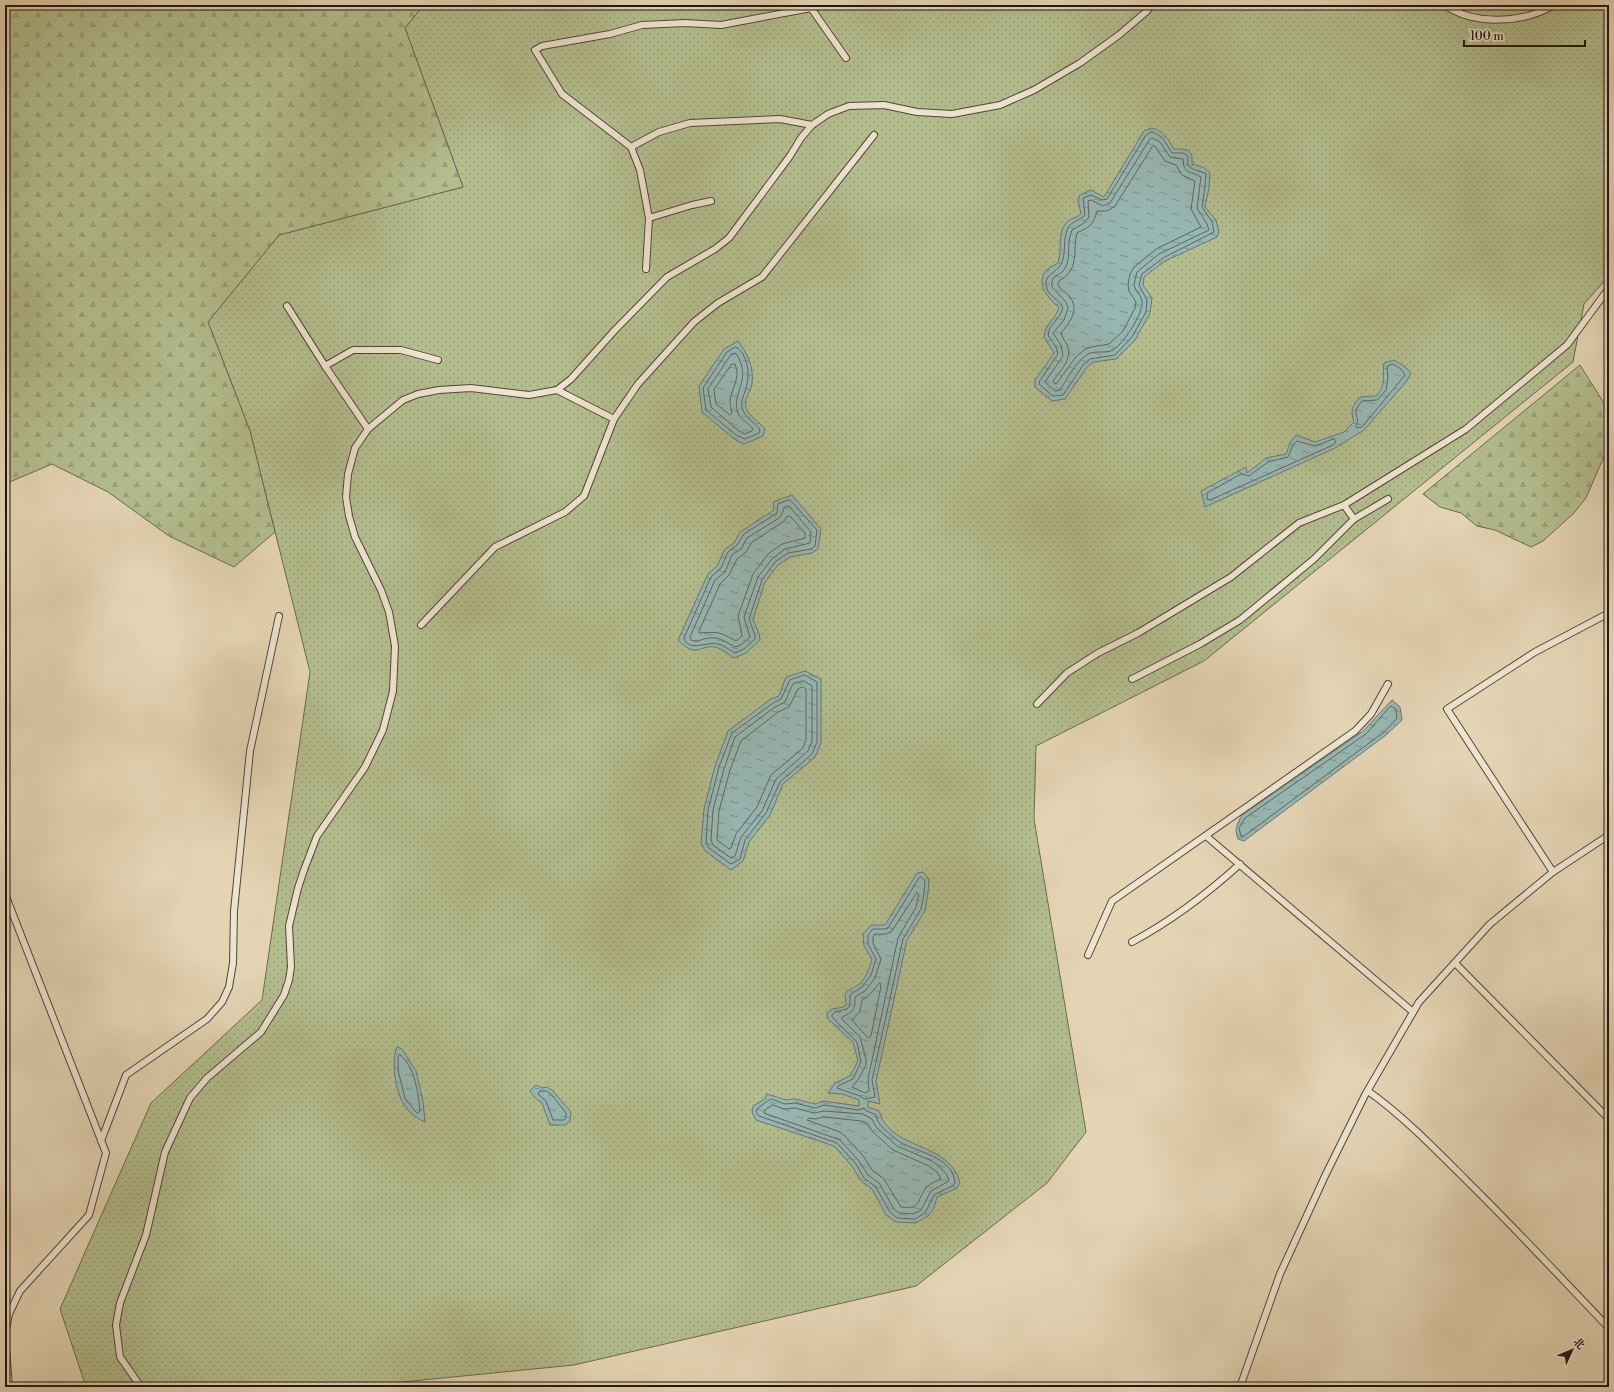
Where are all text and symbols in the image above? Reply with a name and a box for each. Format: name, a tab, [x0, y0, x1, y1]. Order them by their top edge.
scale bar	[1464, 22, 1585, 48]
text: 100 m	[1470, 29, 1504, 44]
north arrow	[1552, 1330, 1592, 1370]
text: 北	[1570, 1335, 1587, 1353]

